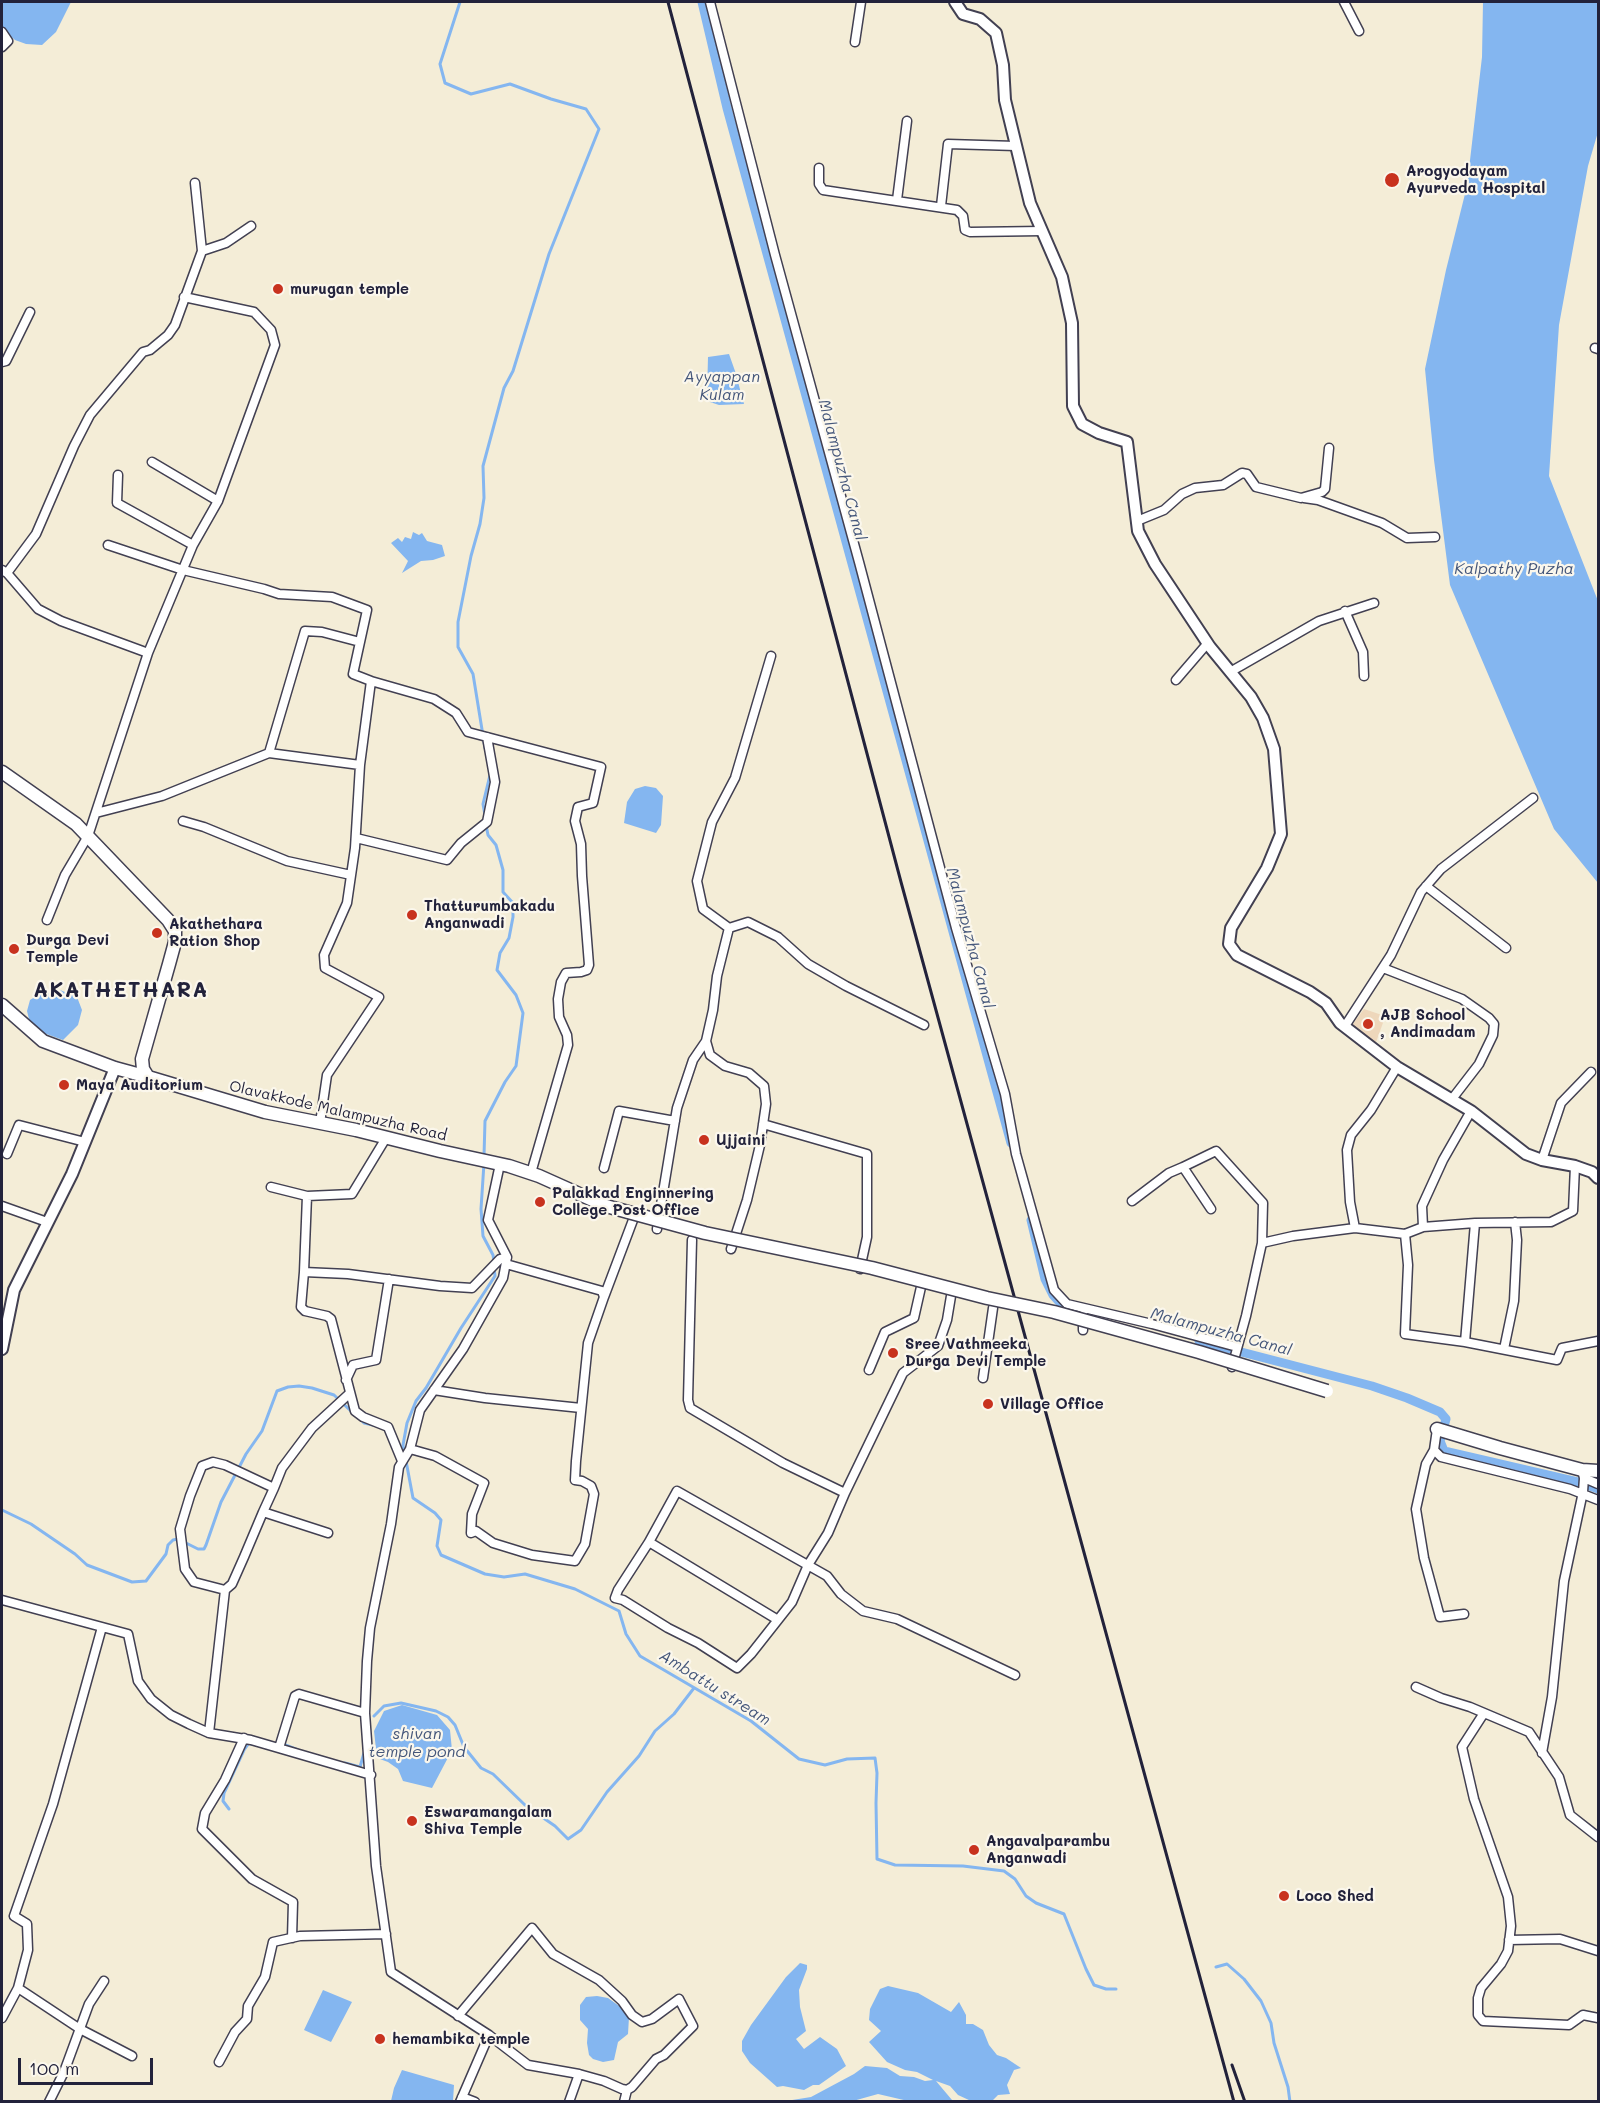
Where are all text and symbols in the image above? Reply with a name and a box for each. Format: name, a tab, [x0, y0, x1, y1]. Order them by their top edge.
place label: Arogyodayam Ayurveda Hospital	[1406, 162, 1545, 197]
marker: Arogyodayam Ayurveda Hospital	[1383, 171, 1401, 189]
place label: murugan temple	[290, 280, 409, 298]
marker: murugan temple	[271, 282, 285, 296]
water label: Ayyappan Kulam	[684, 367, 760, 405]
water label: Malampuzha Canal	[814, 397, 870, 543]
water label: Kalpathy Puzha	[1454, 559, 1574, 579]
water label: Malampuzha Canal	[942, 865, 998, 1011]
place label: Thatturumbakadu Anganwadi	[424, 897, 555, 932]
marker: Thatturumbakadu Anganwadi	[405, 908, 419, 922]
place label: Akathethara Ration Shop	[169, 915, 263, 950]
marker: Akathethara Ration Shop	[150, 926, 164, 940]
place label: Durga Devi Temple	[26, 931, 110, 966]
marker: Durga Devi Temple	[7, 942, 21, 956]
district label: AKATHETHARA	[33, 978, 209, 1004]
place label: AJB School , Andimadam	[1380, 1006, 1475, 1041]
marker: AJB School , Andimadam	[1361, 1017, 1375, 1031]
place label: Maya Auditorium	[76, 1076, 203, 1094]
street label: Olavakkode Malampuzha Road	[227, 1077, 449, 1145]
marker: Maya Auditorium	[57, 1078, 71, 1092]
place label: Ujjaini	[716, 1131, 766, 1149]
marker: Ujjaini	[697, 1133, 711, 1147]
place label: Palakkad Enginnering College Post Office	[552, 1184, 714, 1219]
marker: Palakkad Enginnering College Post Office	[533, 1195, 547, 1209]
water label: Malampuzha Canal	[1148, 1304, 1294, 1360]
place label: Sree Vathmeeka Durga Devi Temple	[905, 1335, 1046, 1370]
marker: Sree Vathmeeka Durga Devi Temple	[886, 1346, 900, 1360]
place label: Village Office	[1000, 1395, 1104, 1413]
marker: Village Office	[981, 1397, 995, 1411]
water label: Ambattu stream	[656, 1646, 774, 1730]
water label: shivan temple pond	[369, 1724, 465, 1762]
place label: Eswaramangalam Shiva Temple	[424, 1803, 552, 1838]
marker: Eswaramangalam Shiva Temple	[405, 1814, 419, 1828]
place label: Angavalparambu Anganwadi	[986, 1832, 1110, 1867]
marker: Angavalparambu Anganwadi	[967, 1843, 981, 1857]
place label: Loco Shed	[1296, 1887, 1374, 1905]
marker: Loco Shed	[1277, 1889, 1291, 1903]
place label: hemambika temple	[392, 2030, 530, 2048]
marker: hemambika temple	[373, 2032, 387, 2046]
scale bar	[21, 2046, 156, 2084]
text: 100 m	[29, 2056, 79, 2080]

